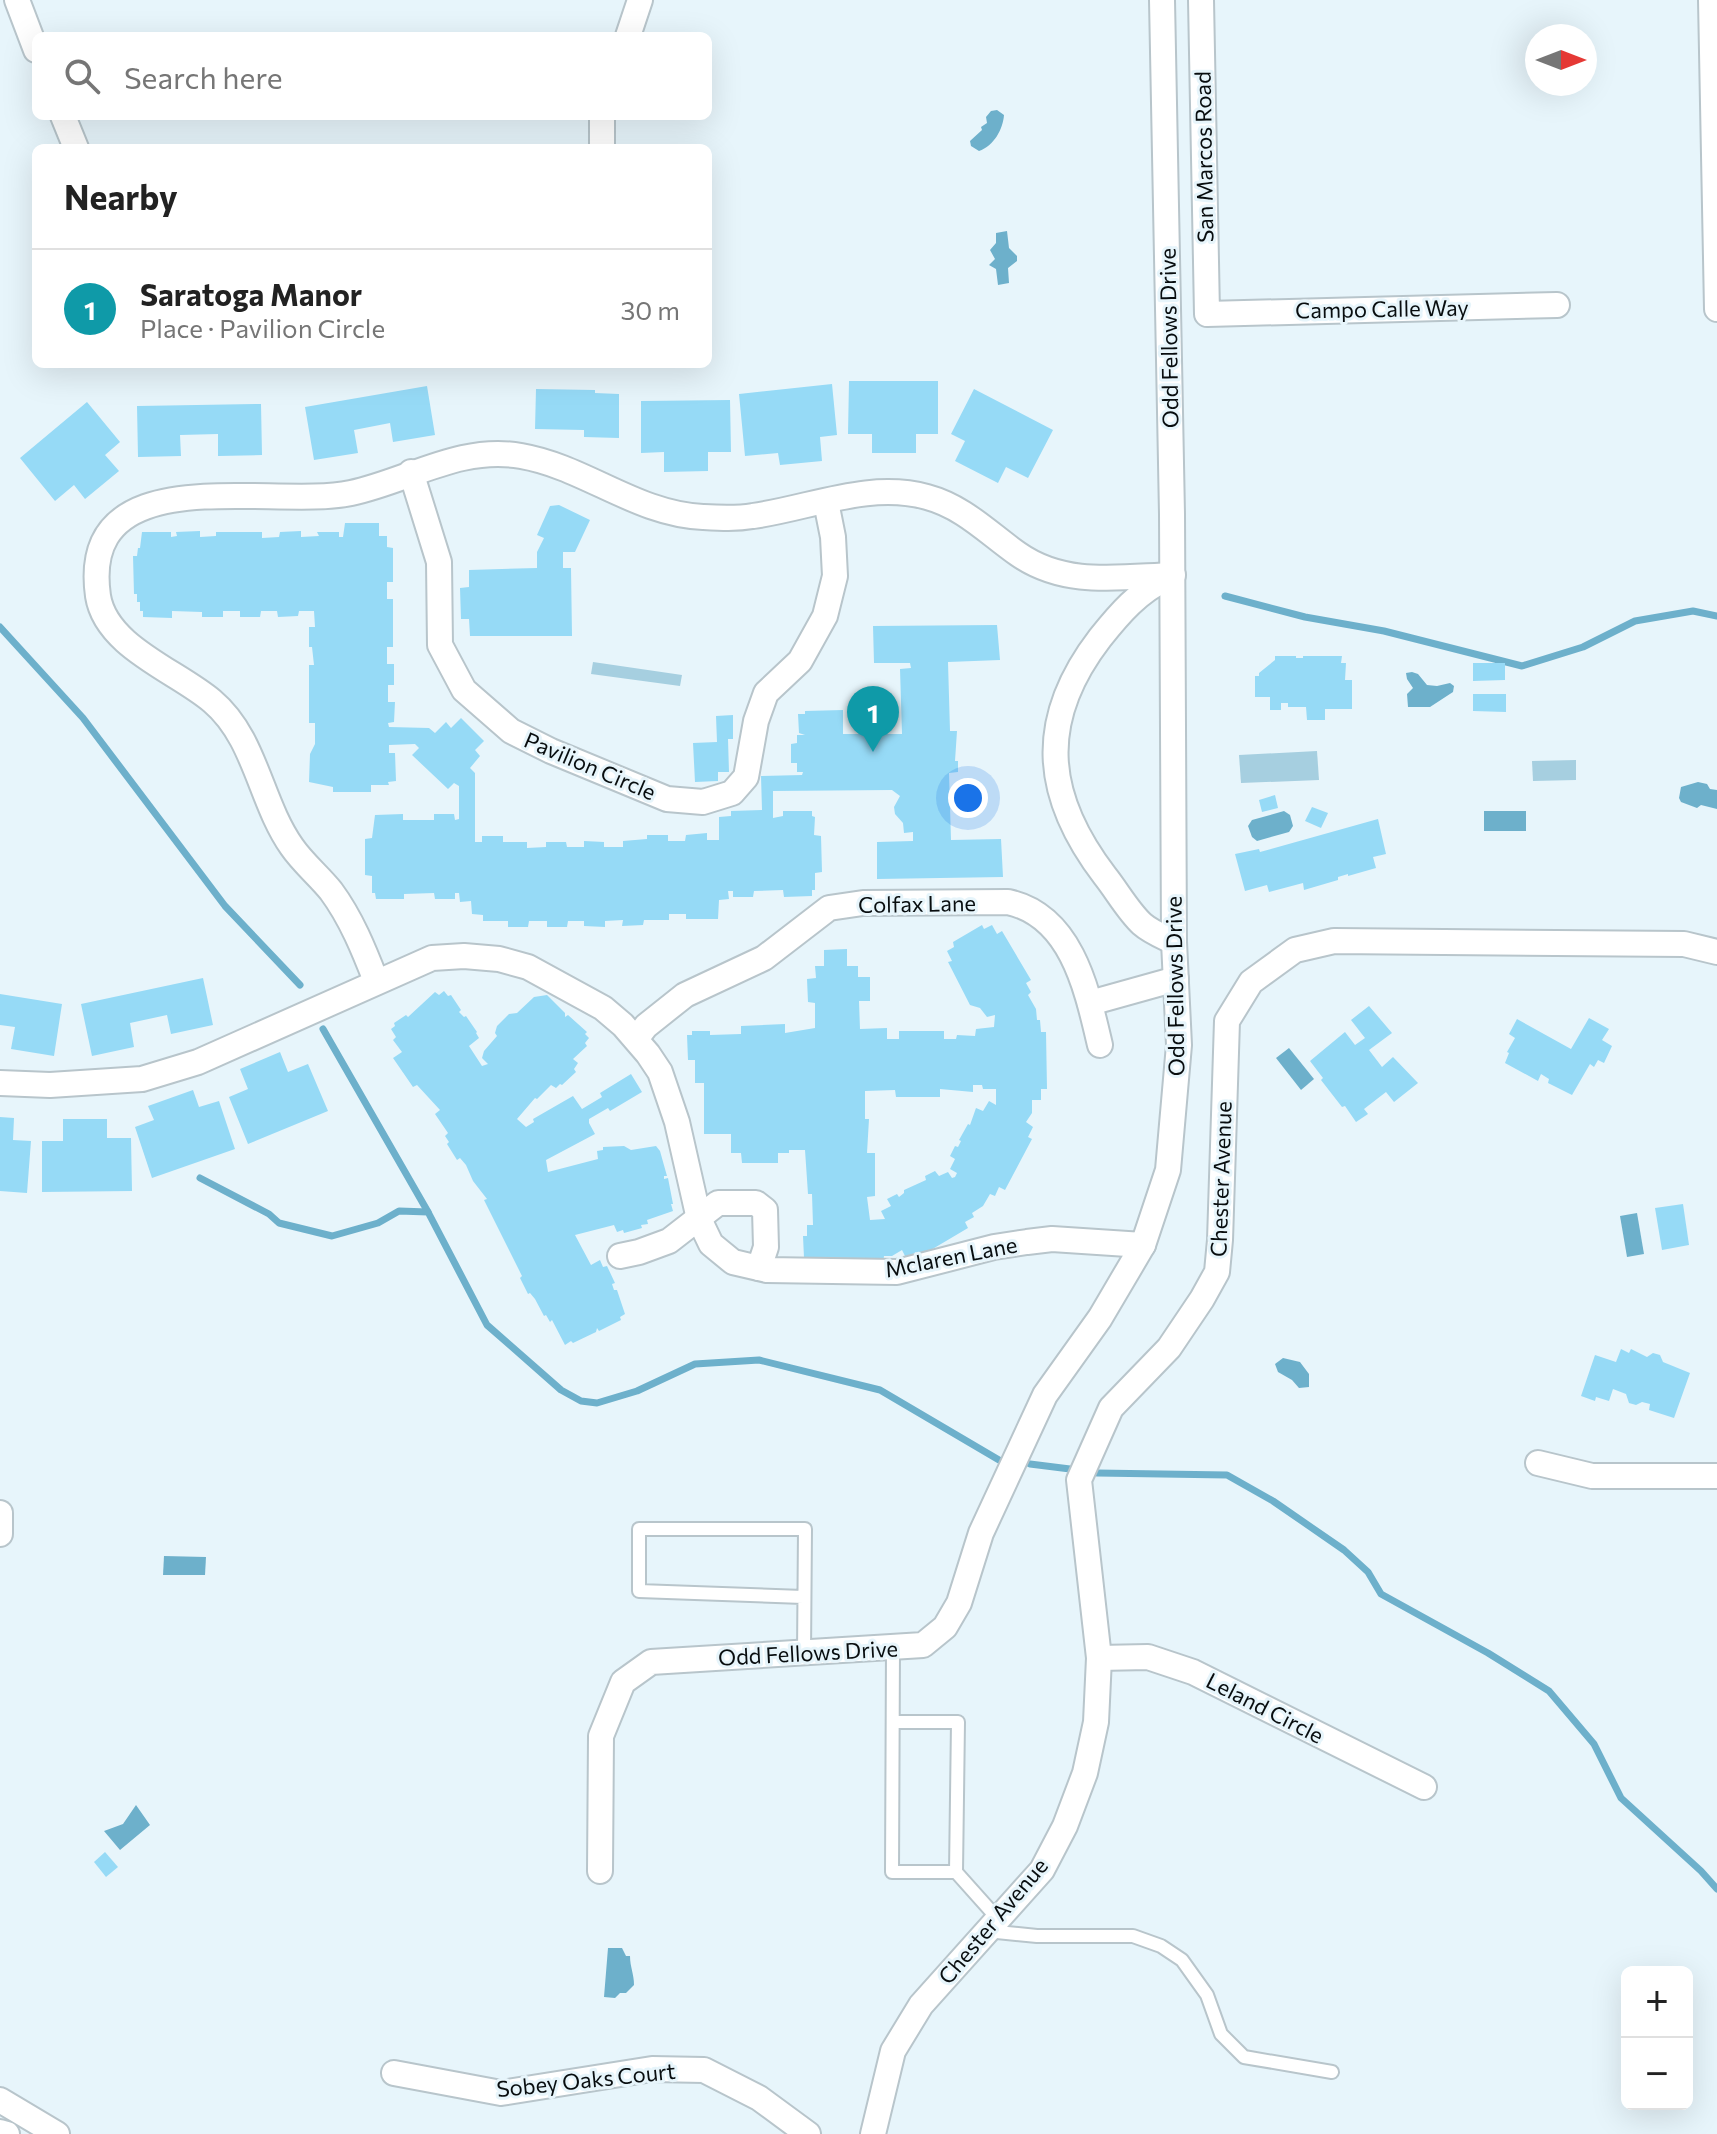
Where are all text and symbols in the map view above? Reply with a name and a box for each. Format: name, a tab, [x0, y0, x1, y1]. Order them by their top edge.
north arrow	[1525, 24, 1597, 96]
search box	[32, 32, 712, 120]
icon: search	[60, 54, 104, 98]
text: Search here	[124, 58, 283, 95]
street label: San Marcos Road	[1189, 71, 1218, 243]
text: Nearby	[64, 175, 178, 217]
street label: Odd Fellows Drive	[1153, 248, 1184, 428]
text: Saratoga Manor	[140, 275, 362, 312]
street label: Campo Calle Way	[1295, 293, 1469, 324]
text: 1	[84, 294, 96, 325]
text: 30 m	[621, 294, 680, 325]
text: Place · Pavilion Circle	[140, 312, 385, 343]
pin: 1	[847, 686, 899, 752]
street label: Pavilion Circle	[520, 726, 660, 805]
your location	[948, 778, 988, 818]
street label: Colfax Lane	[858, 889, 976, 918]
street label: Odd Fellows Drive	[1159, 896, 1190, 1076]
street label: Chester Avenue	[1204, 1101, 1237, 1257]
street label: Mclaren Lane	[882, 1230, 1019, 1283]
street label: Odd Fellows Drive	[717, 1634, 899, 1671]
street label: Leland Circle	[1202, 1666, 1328, 1749]
street label: Chester Avenue	[932, 1852, 1053, 1989]
map controls	[1621, 1966, 1693, 2110]
button: +	[1621, 1966, 1693, 2038]
button: −	[1621, 2038, 1693, 2110]
street label: Sobey Oaks Court	[495, 2057, 677, 2102]

